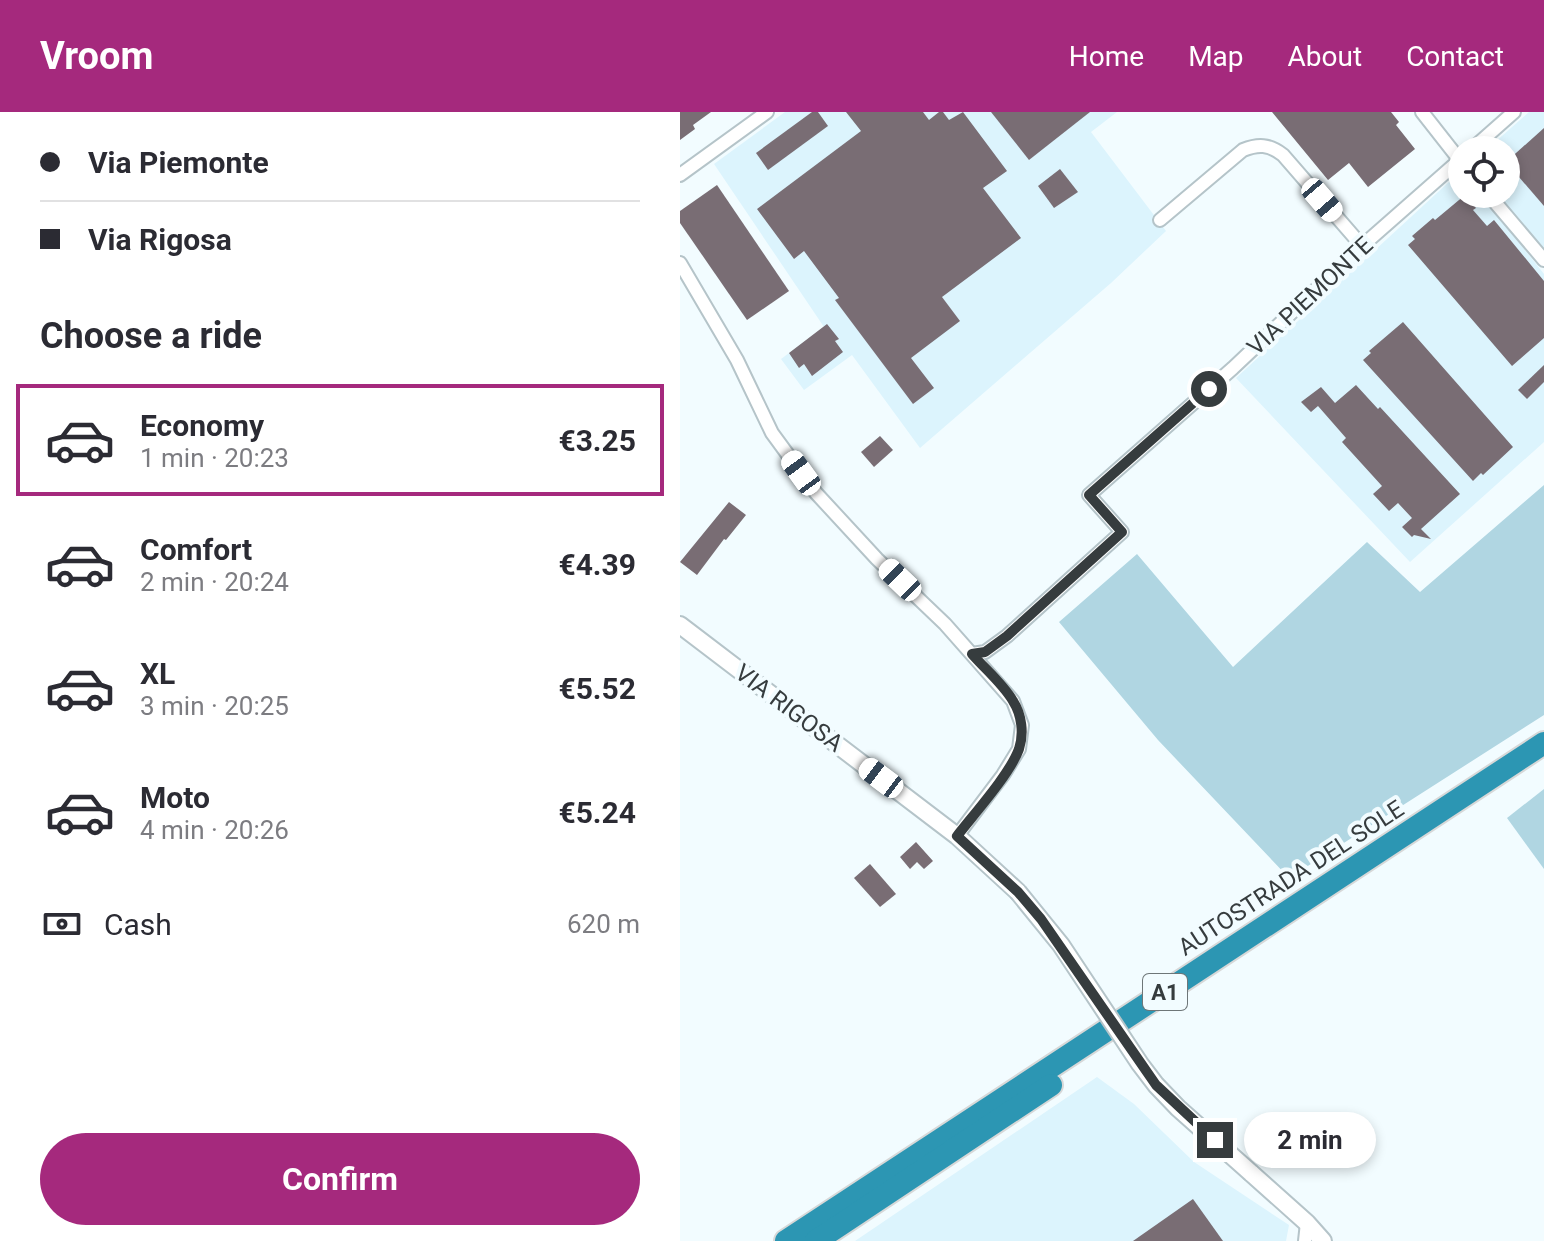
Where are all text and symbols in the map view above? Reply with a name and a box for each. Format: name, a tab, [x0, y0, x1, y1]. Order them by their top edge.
text: Vroom	[40, 34, 153, 78]
text: Home	[1069, 40, 1144, 73]
text: Map	[1188, 40, 1244, 73]
text: About	[1288, 40, 1362, 73]
text: Contact	[1406, 40, 1504, 73]
map controls	[1448, 136, 1520, 208]
button: locate	[1448, 136, 1520, 208]
text: Via Piemonte	[88, 145, 269, 180]
car	[1297, 174, 1347, 226]
text: Via Rigosa	[88, 222, 232, 257]
street label: VIA PIEMONTE	[1242, 231, 1378, 361]
text: Choose a ride	[40, 315, 262, 357]
route start	[1191, 371, 1227, 407]
icon: car	[44, 404, 116, 476]
text: Economy	[140, 408, 264, 443]
text: €3.25	[558, 423, 636, 458]
text: 1 min · 20:23	[140, 443, 289, 473]
car	[777, 447, 825, 499]
icon: car	[44, 528, 116, 600]
text: Comfort	[140, 532, 252, 567]
text: €4.39	[558, 547, 636, 582]
car	[874, 555, 926, 605]
text: 2 min · 20:24	[140, 567, 289, 597]
icon: car	[44, 652, 116, 724]
text: XL	[140, 656, 175, 691]
street label: VIA RIGOSA	[730, 658, 849, 758]
text: €5.52	[558, 671, 636, 706]
text: 3 min · 20:25	[140, 691, 289, 721]
car	[855, 754, 907, 802]
icon: car	[44, 776, 116, 848]
text: Moto	[140, 780, 210, 815]
text: €5.24	[558, 795, 636, 830]
street label: AUTOSTRADA DEL SOLE	[1173, 795, 1409, 961]
text: 4 min · 20:26	[140, 815, 289, 845]
icon: cash	[40, 902, 84, 946]
text: Cash	[104, 907, 172, 942]
text: 620 m	[567, 909, 640, 939]
road number: A1	[1143, 974, 1187, 1010]
callout: 2 min	[1243, 1112, 1375, 1168]
route end	[1197, 1122, 1233, 1158]
text: 2 min	[1277, 1125, 1343, 1155]
button: Confirm	[40, 1133, 640, 1225]

